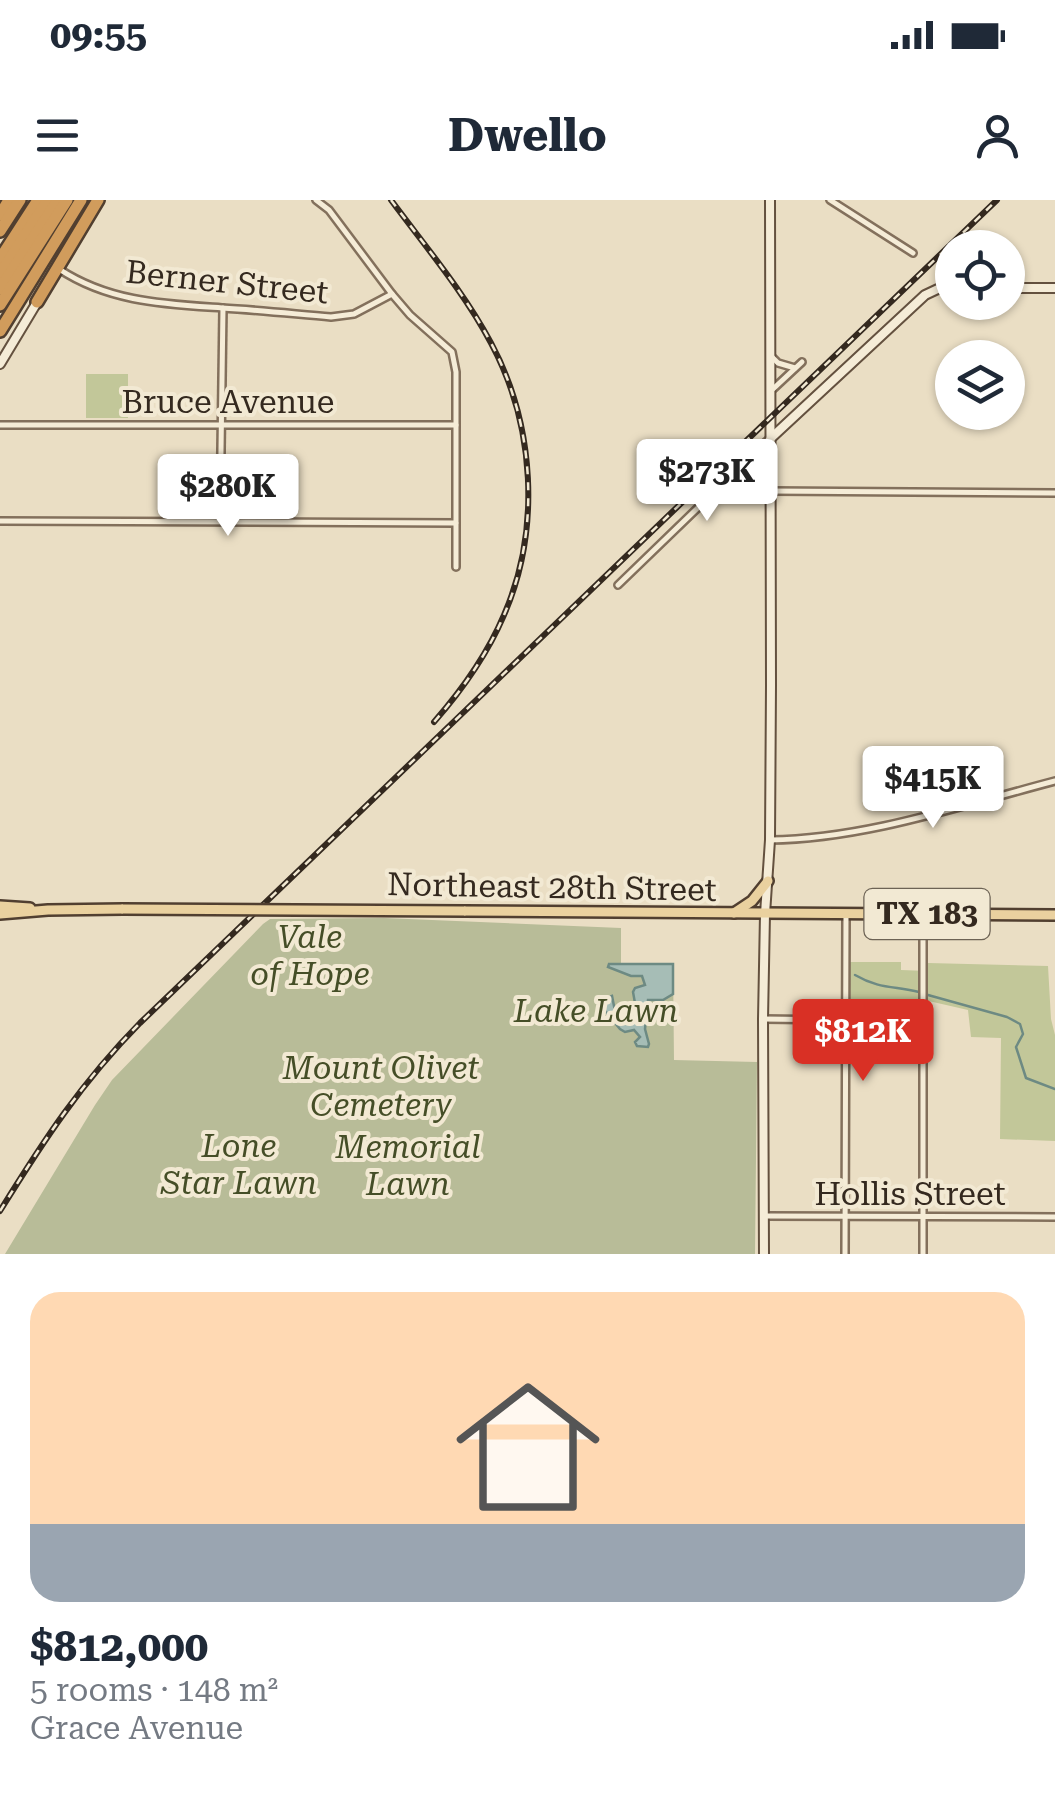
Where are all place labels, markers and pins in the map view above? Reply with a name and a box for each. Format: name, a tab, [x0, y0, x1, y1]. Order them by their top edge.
pin: $273K	[637, 439, 777, 524]
pin: $280K	[158, 454, 298, 539]
pin: $415K	[863, 746, 1003, 831]
pin: $812K	[793, 999, 933, 1084]

